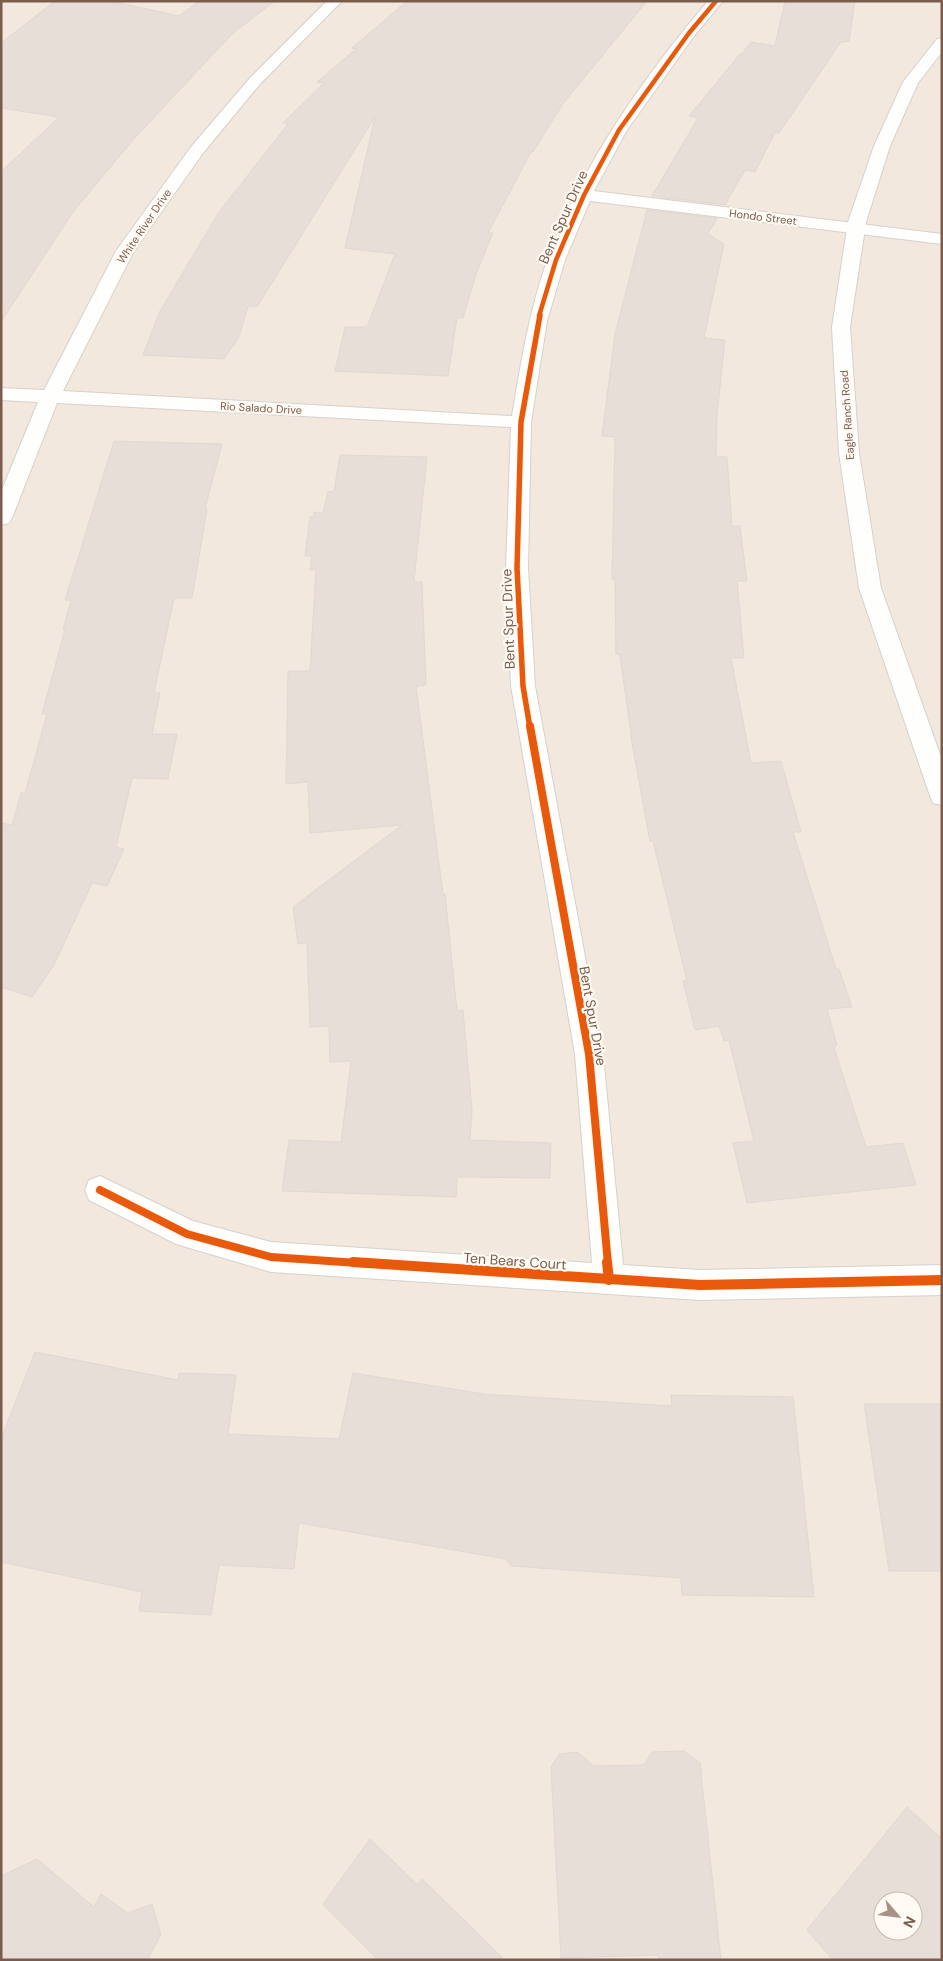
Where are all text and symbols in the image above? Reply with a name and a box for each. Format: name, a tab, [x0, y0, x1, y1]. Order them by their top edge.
street label: Bent Spur Drive	[534, 167, 592, 267]
street label: White River Drive	[114, 186, 174, 266]
street label: Hondo Street	[728, 206, 798, 228]
street label: Eagle Ranch Road	[837, 370, 857, 460]
street label: Rio Salado Drive	[220, 399, 302, 417]
street label: Bent Spur Drive	[497, 568, 519, 670]
street label: Bent Spur Drive	[575, 965, 611, 1067]
street label: Ten Bears Court	[463, 1248, 567, 1274]
north arrow	[873, 1891, 923, 1941]
text: N	[899, 1913, 920, 1931]

